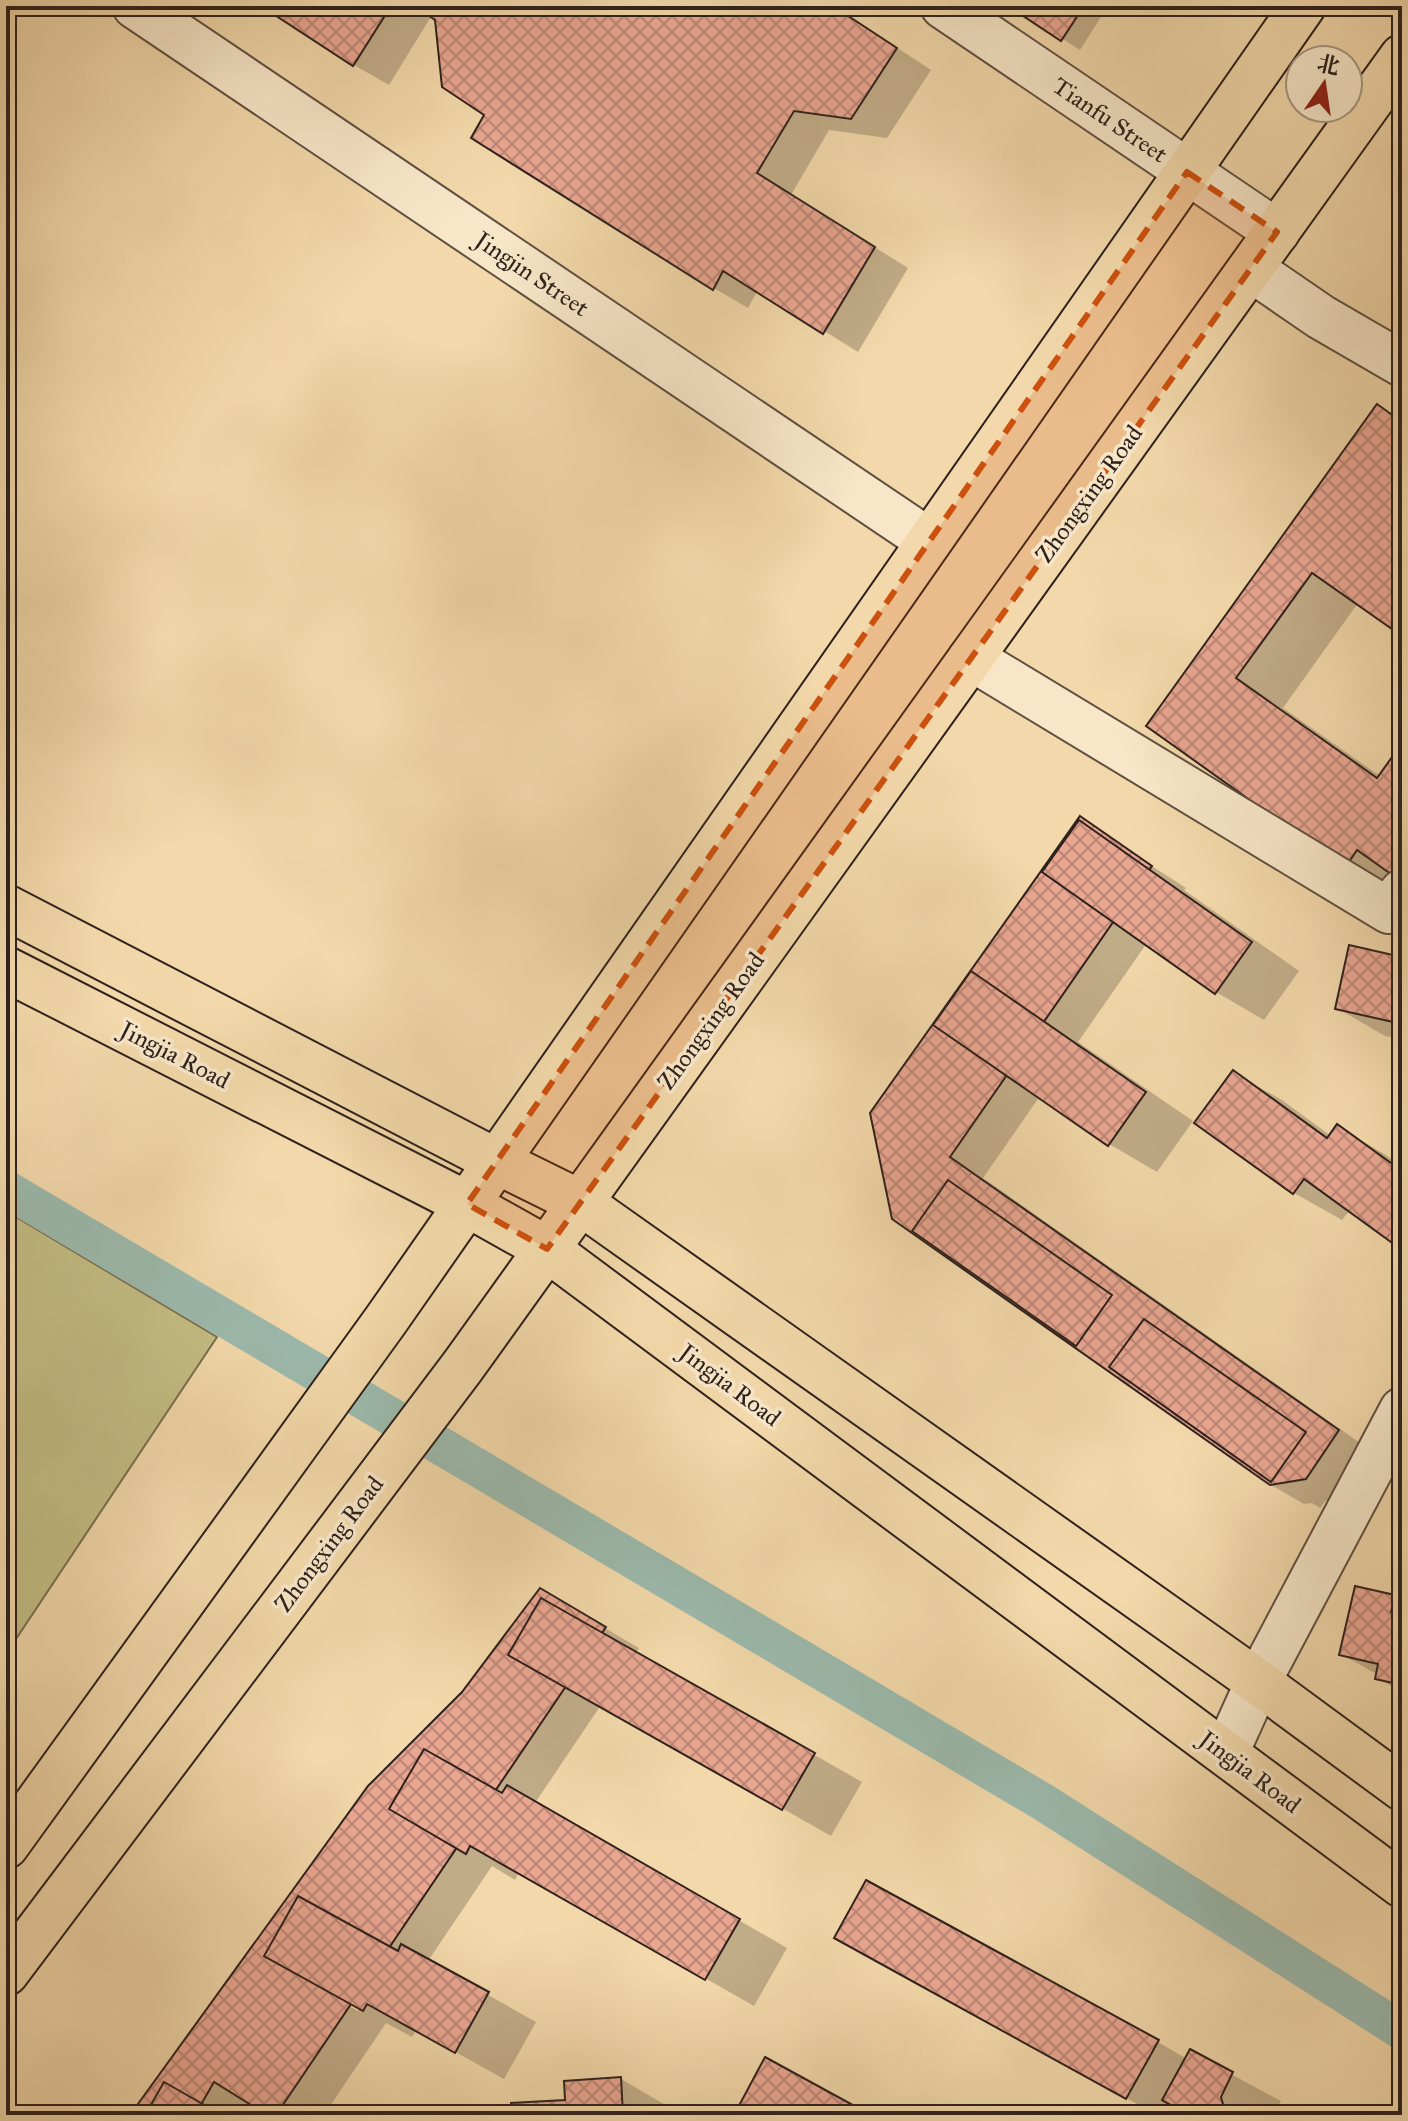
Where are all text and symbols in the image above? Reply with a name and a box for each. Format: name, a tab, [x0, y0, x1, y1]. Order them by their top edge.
north arrow	[1284, 44, 1364, 124]
text: 北	[1315, 49, 1342, 81]
street label: Tianfu Street	[1047, 71, 1173, 170]
street label: Jingjin Street	[467, 223, 595, 323]
street label: Zhongxing Road	[1029, 419, 1149, 569]
street label: Zhongxing Road	[651, 946, 771, 1096]
street label: Jingjia Road	[112, 1013, 235, 1095]
street label: Jingjia Road	[671, 1335, 787, 1433]
street label: Zhongxing Road	[268, 1470, 390, 1618]
street label: Jingjia Road	[1191, 1722, 1307, 1820]

